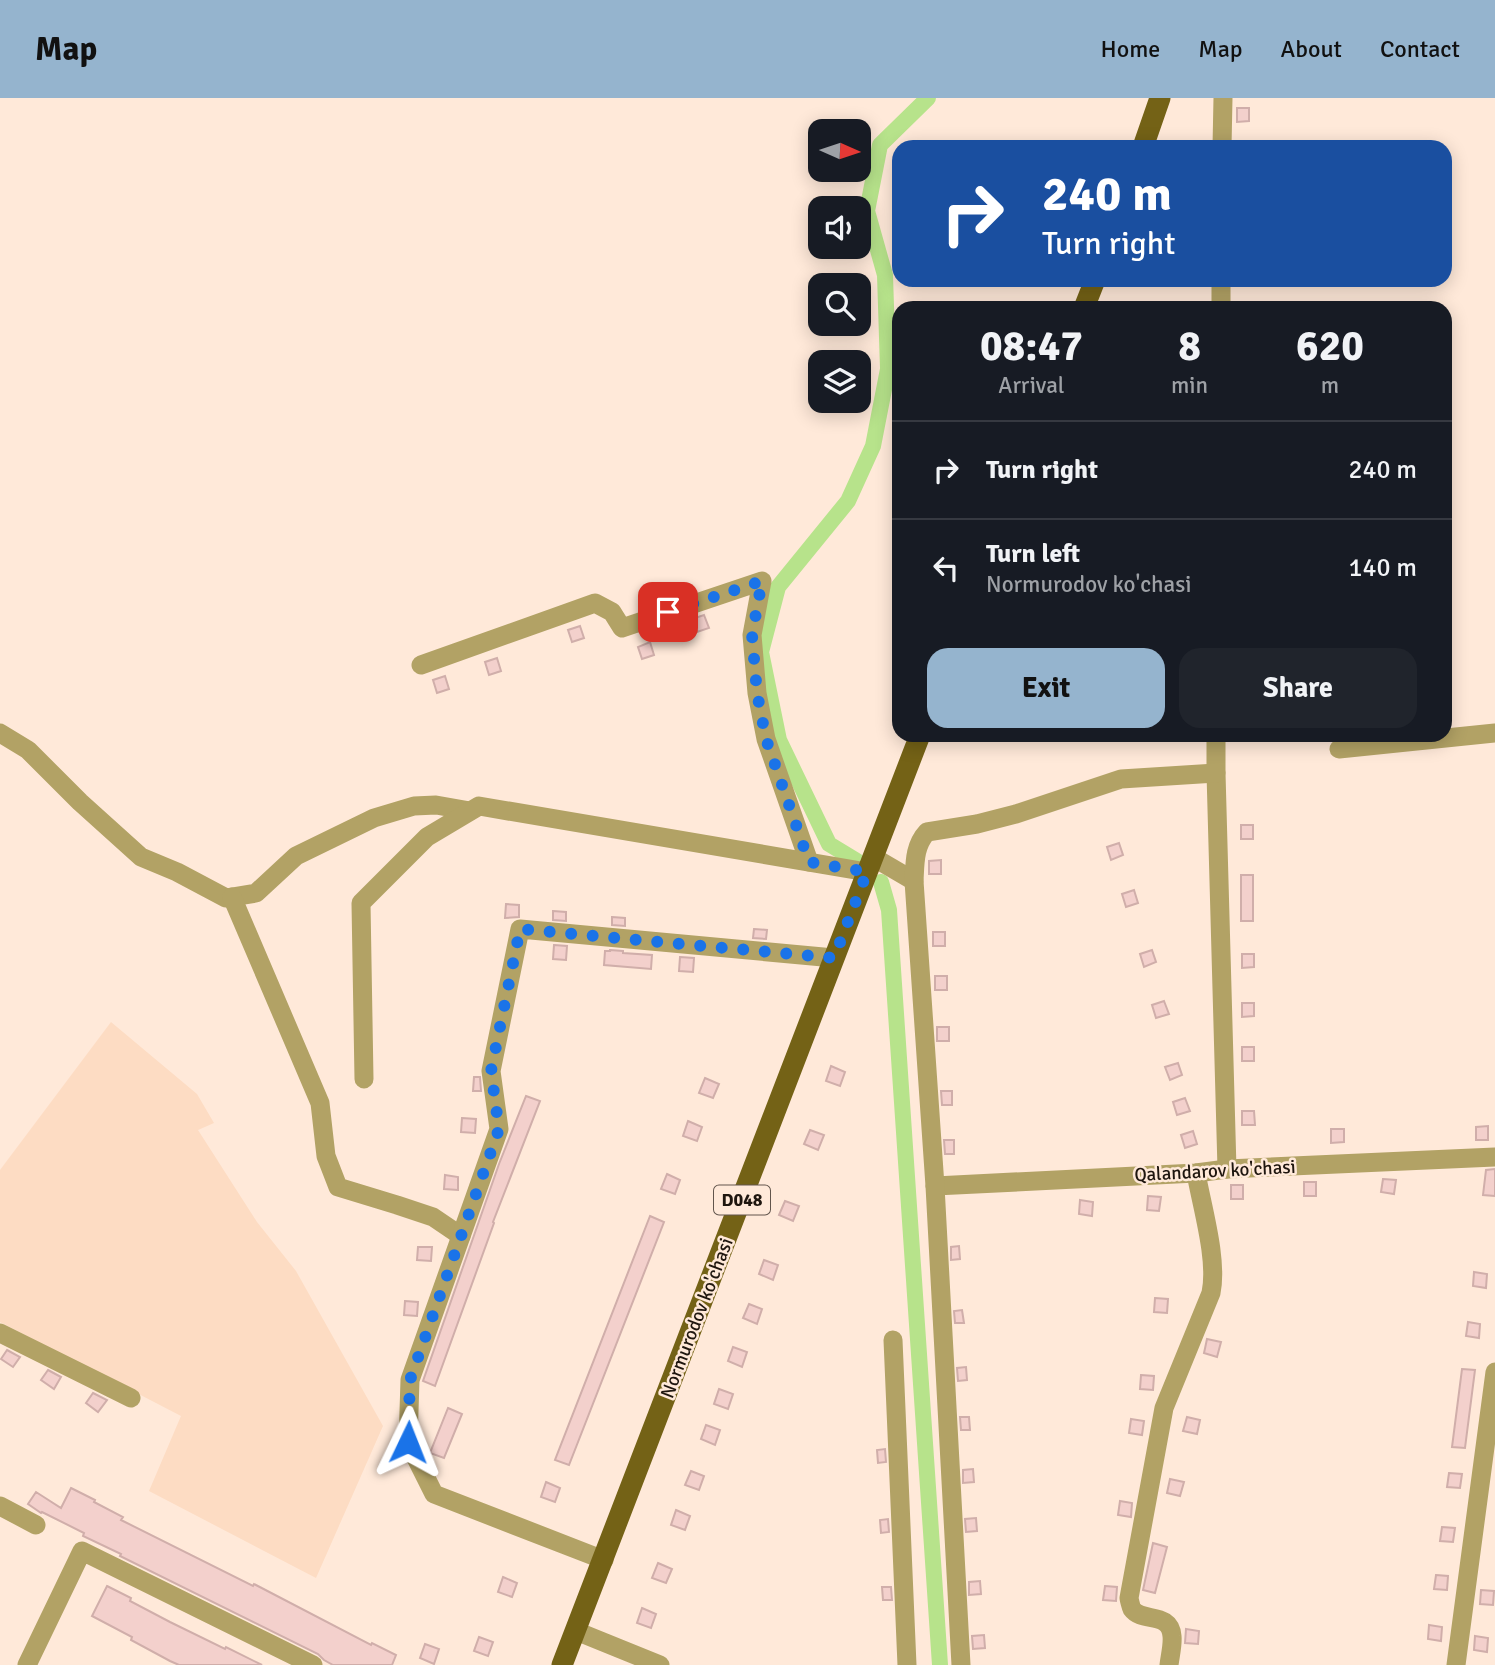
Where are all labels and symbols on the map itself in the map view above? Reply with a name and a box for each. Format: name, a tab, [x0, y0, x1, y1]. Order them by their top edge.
north arrow	[808, 119, 872, 182]
pin	[638, 582, 698, 642]
street label: Qalandarov ko'chasi	[1134, 1155, 1296, 1187]
road number: D048	[714, 1185, 770, 1214]
street label: Normurodov ko'chasi	[655, 1234, 739, 1402]
position arrow	[371, 1405, 445, 1479]

